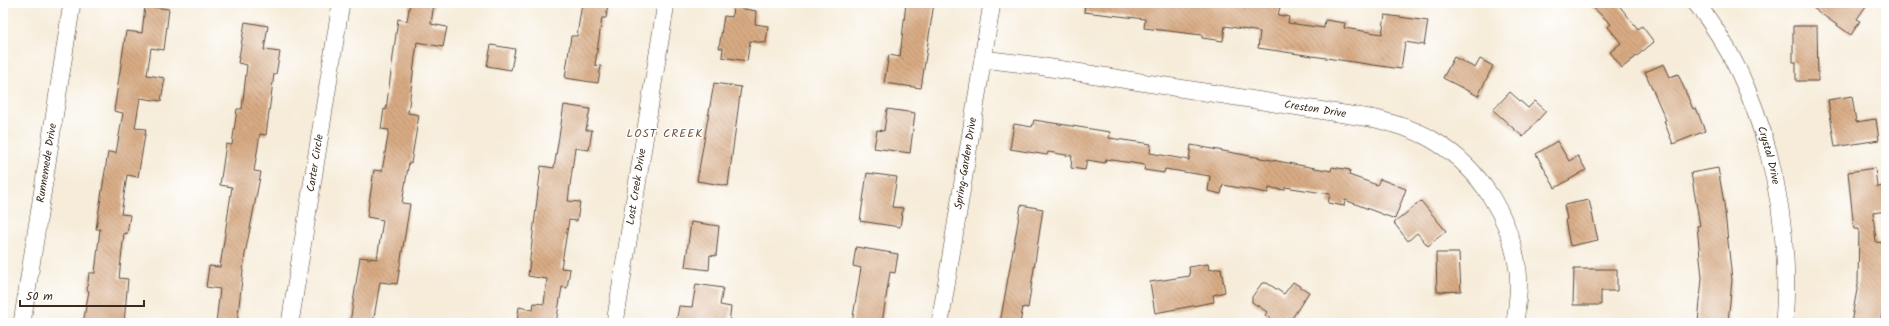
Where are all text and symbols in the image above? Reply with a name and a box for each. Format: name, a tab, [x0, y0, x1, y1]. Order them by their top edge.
street label: Creston Drive	[1283, 96, 1347, 123]
street label: Spring-Garden Drive	[950, 116, 982, 210]
street label: Runnemede Drive	[32, 122, 62, 204]
district label: LOST CREEK	[627, 124, 703, 143]
street label: Crystal Drive	[1752, 124, 1784, 186]
street label: Carter Circle	[302, 133, 329, 193]
street label: Lost Creek Drive	[622, 147, 652, 226]
scale bar	[20, 282, 144, 308]
text: 50 m	[26, 287, 53, 306]

